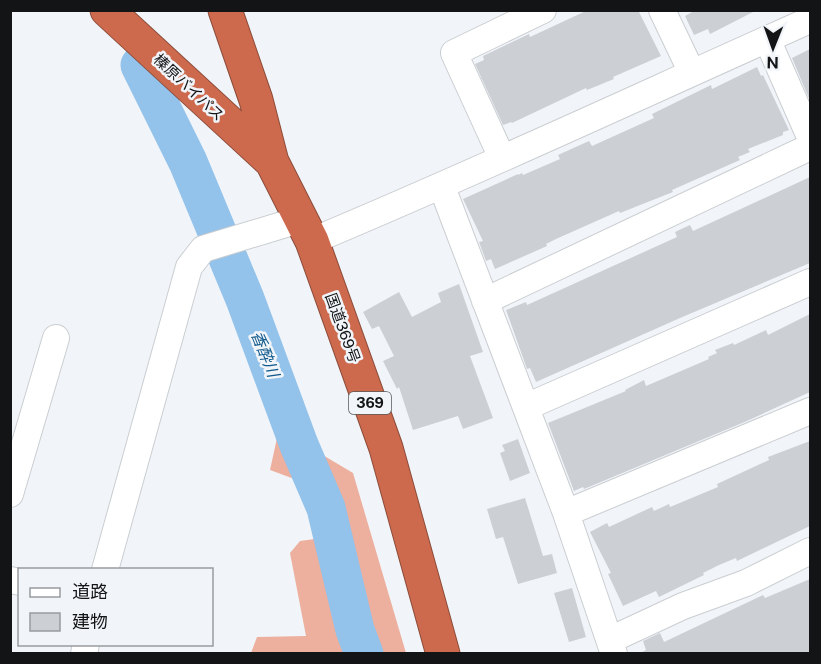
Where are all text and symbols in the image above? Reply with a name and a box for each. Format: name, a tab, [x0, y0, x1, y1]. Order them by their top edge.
north arrow	[743, 18, 803, 78]
street label: 榛原バイパス	[150, 50, 228, 124]
text: N	[766, 53, 779, 72]
street label: 国道369号	[323, 291, 363, 365]
water label: 香酔川	[247, 328, 284, 382]
road number: 369	[349, 392, 391, 414]
legend	[18, 568, 213, 646]
text: 道路	[72, 581, 108, 602]
text: 建物	[72, 611, 108, 632]

